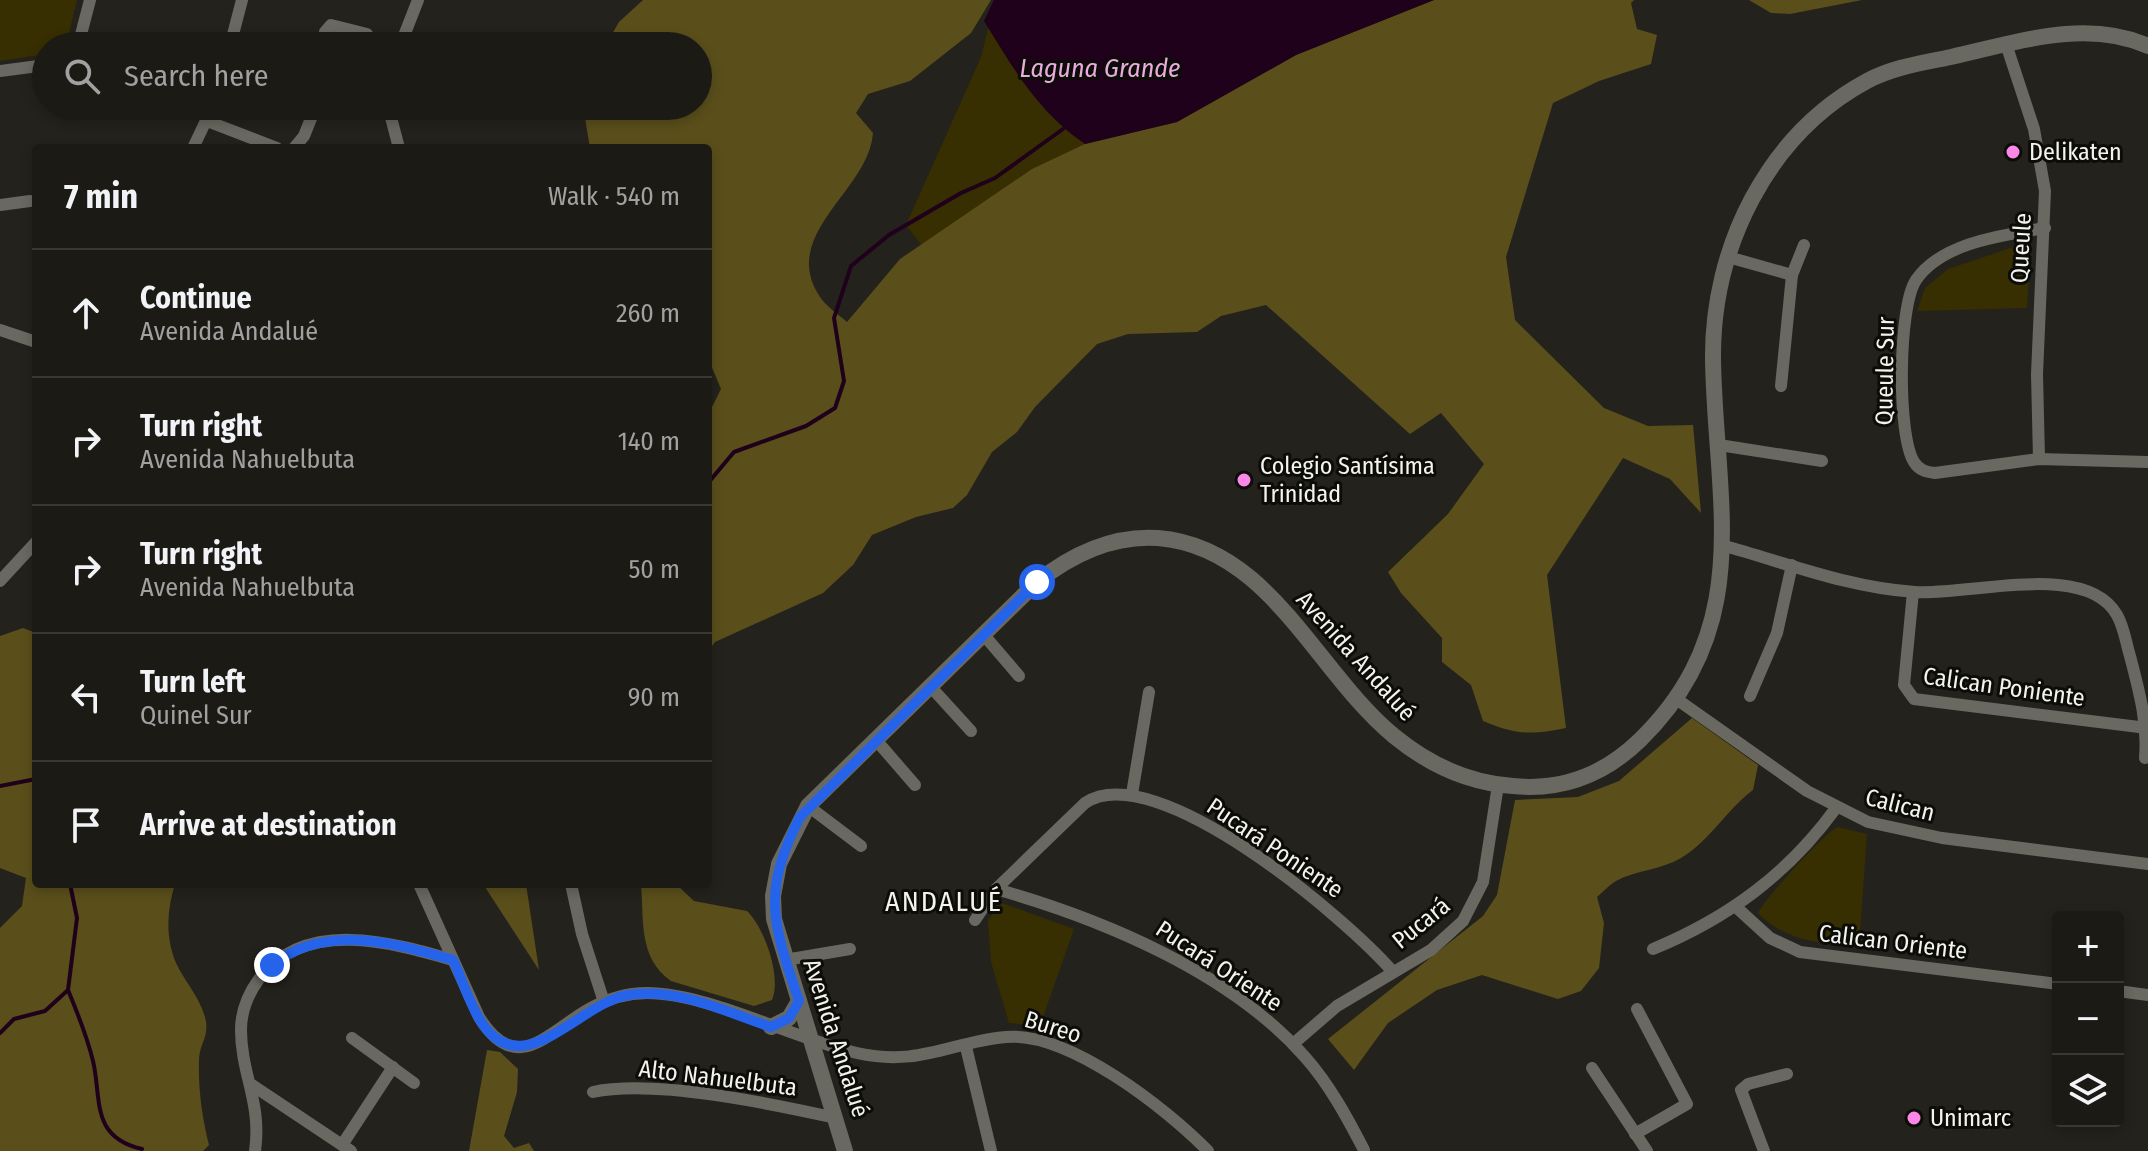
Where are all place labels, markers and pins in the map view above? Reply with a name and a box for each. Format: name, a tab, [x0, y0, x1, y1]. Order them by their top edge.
place label: Delikaten	[2029, 138, 2122, 166]
marker: Delikaten	[2004, 143, 2022, 161]
place label: Colegio Santísima Trinidad	[1260, 452, 1435, 508]
marker: Colegio Santísima Trinidad	[1235, 471, 1253, 489]
place label: Unimarc	[1930, 1104, 2011, 1132]
marker: Unimarc	[1905, 1109, 1923, 1127]

